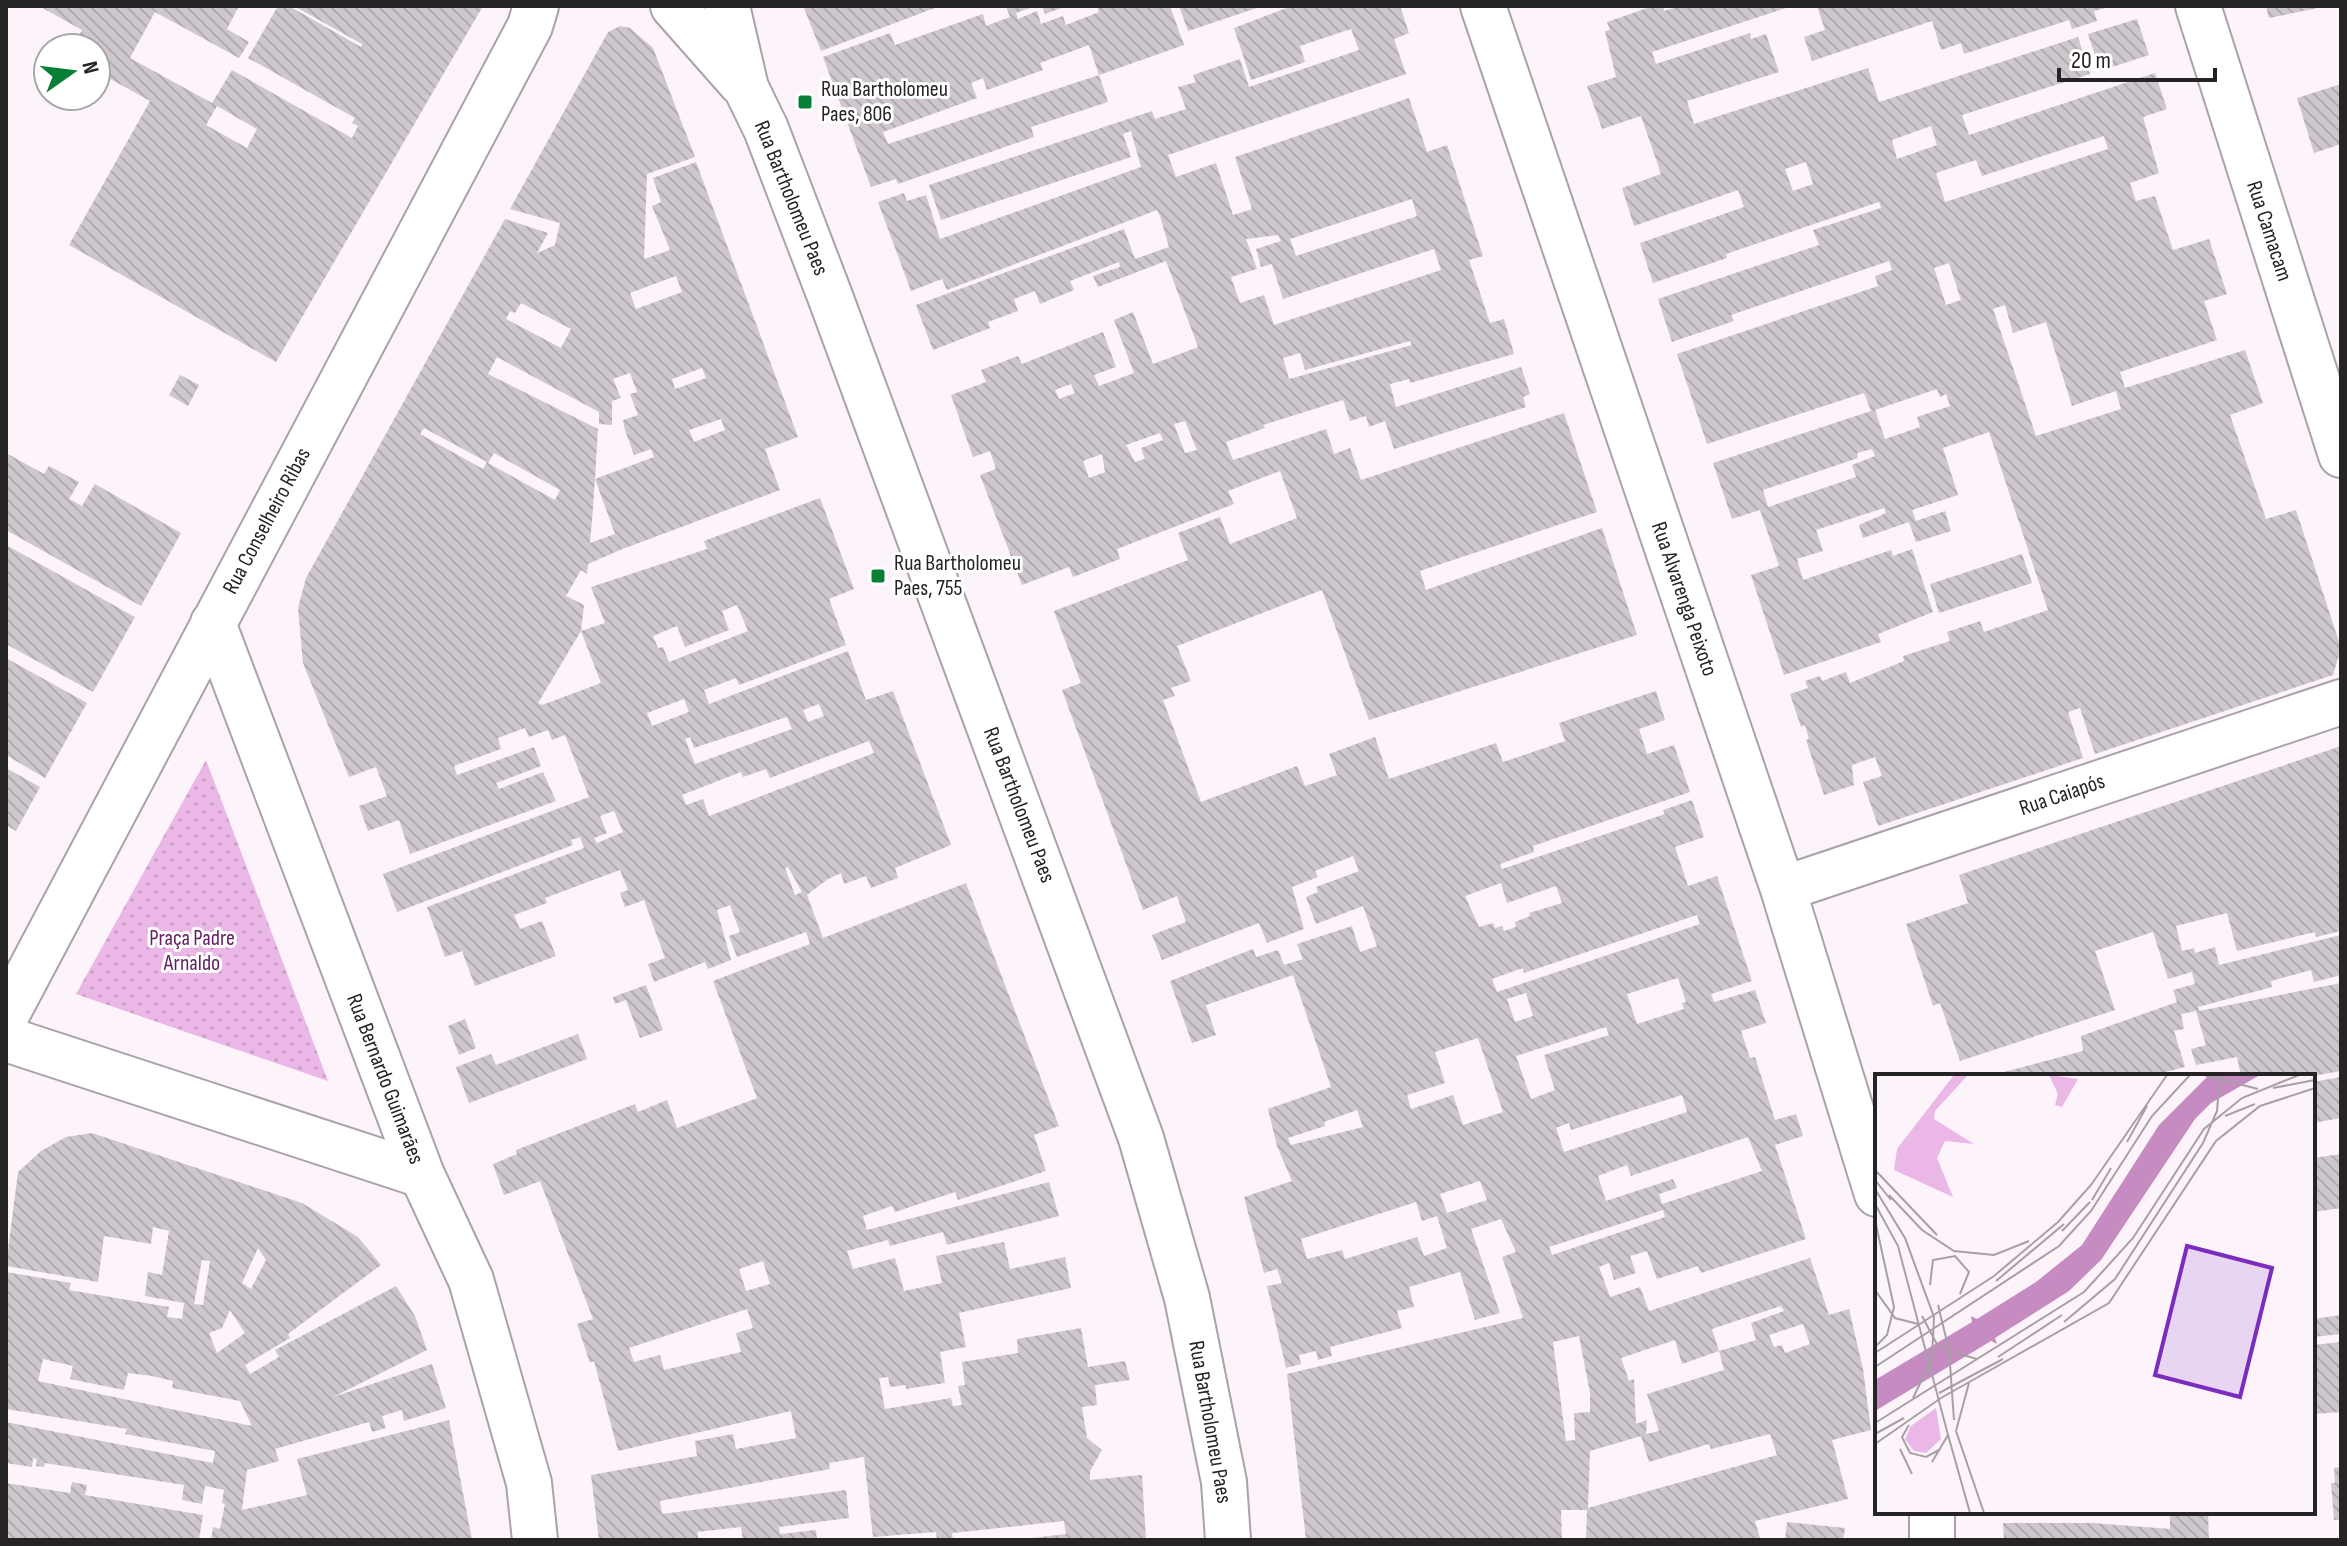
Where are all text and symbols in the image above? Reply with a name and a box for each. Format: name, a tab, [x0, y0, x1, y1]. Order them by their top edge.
north arrow	[32, 32, 112, 112]
scale bar	[2059, 32, 2215, 82]
text: 20 m	[2071, 46, 2111, 75]
text: N	[75, 59, 104, 76]
place label: Rua Bartholomeu Paes, 806	[821, 76, 948, 128]
marker: Rua Bartholomeu Paes, 806	[796, 93, 814, 111]
street label: Rua Bartholomeu Paes	[748, 117, 834, 279]
street label: Rua Camacam	[2240, 177, 2298, 285]
street label: Rua Conselheiro Ribas	[217, 443, 317, 599]
street label: Rua Alvarenga Peixoto	[1645, 518, 1723, 680]
place label: Rua Bartholomeu Paes, 755	[894, 550, 1021, 602]
marker: Rua Bartholomeu Paes, 755	[869, 567, 887, 585]
street label: Rua Bartholomeu Paes	[977, 723, 1061, 887]
street label: Rua Caiapós	[2016, 768, 2108, 822]
park label: Praça Padre Arnaldo	[149, 925, 235, 977]
street label: Rua Bernardo Guimarães	[340, 990, 430, 1168]
inset map	[1875, 1074, 2315, 1514]
street label: Rua Bartholomeu Paes	[1182, 1339, 1238, 1505]

